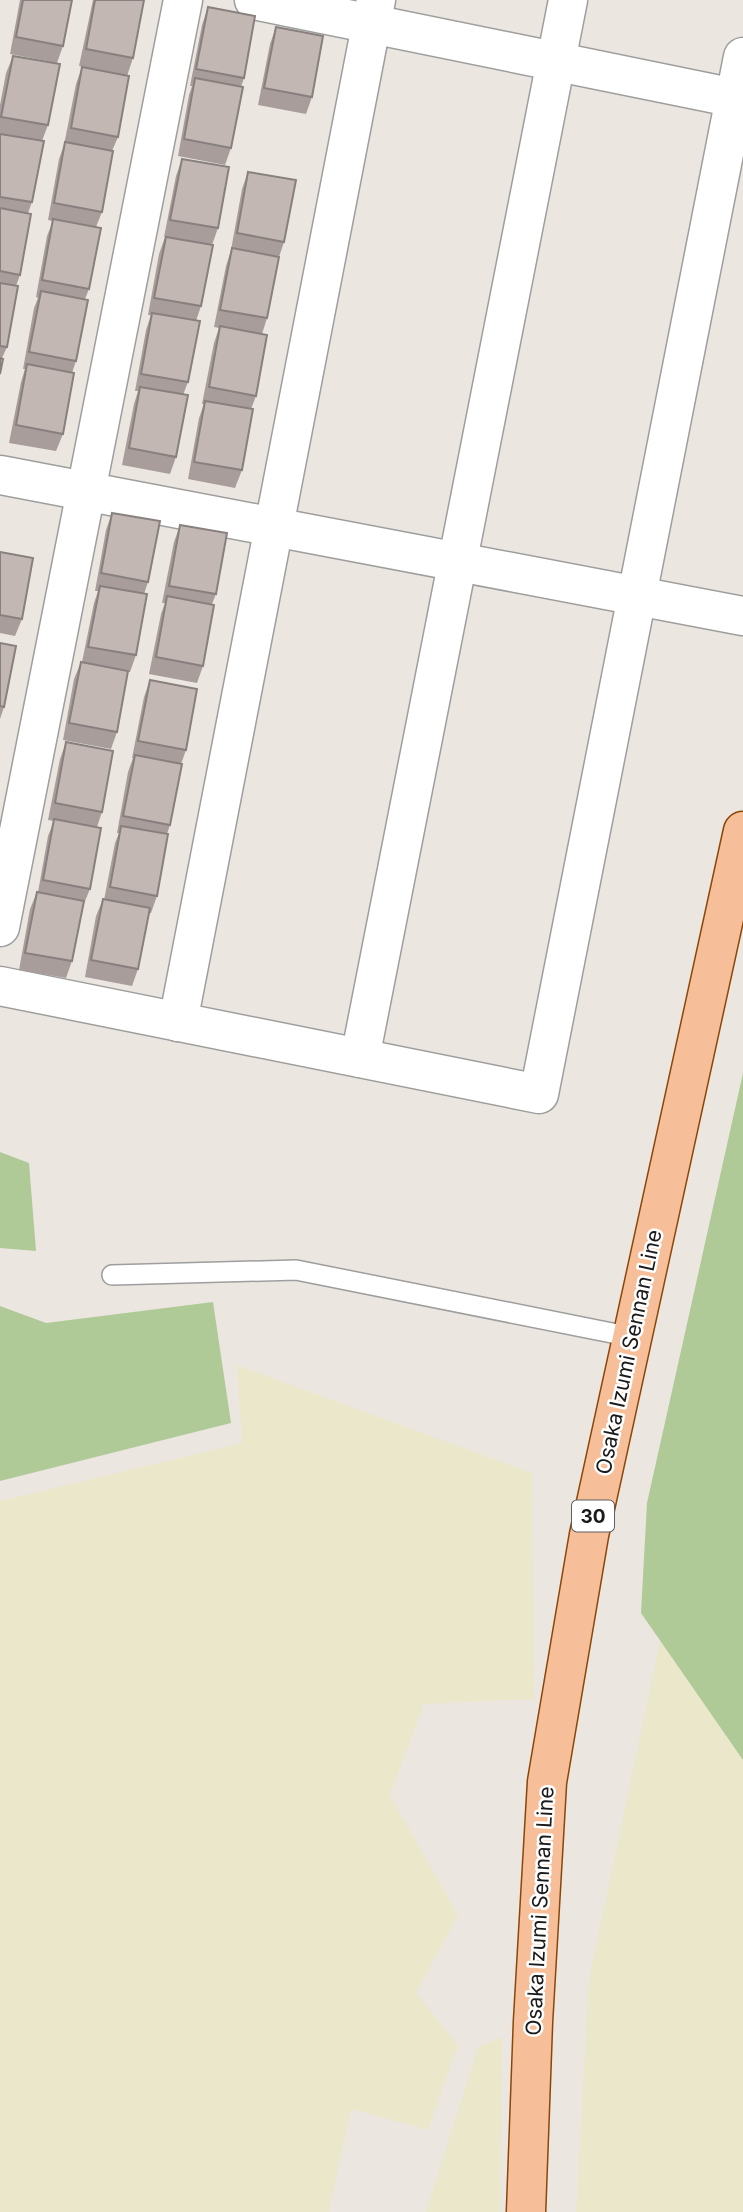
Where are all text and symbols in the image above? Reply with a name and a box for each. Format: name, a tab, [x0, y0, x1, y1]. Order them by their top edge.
street label: Osaka Izumi Sennan Line	[590, 1227, 667, 1476]
road number: 30	[572, 1500, 614, 1532]
street label: Osaka Izumi Sennan Line	[520, 1786, 559, 2036]

